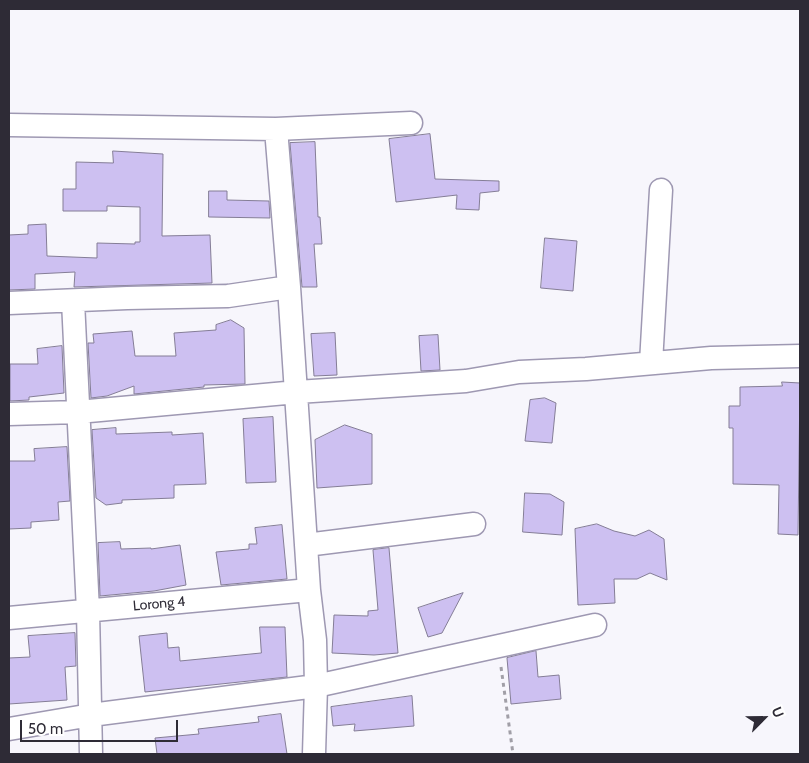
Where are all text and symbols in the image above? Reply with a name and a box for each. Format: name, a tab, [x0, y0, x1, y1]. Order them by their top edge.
street label: Lorong 4	[132, 593, 186, 615]
north arrow	[739, 693, 789, 743]
text: U	[768, 704, 788, 720]
scale bar	[22, 710, 180, 742]
text: 50 m	[28, 720, 63, 738]

